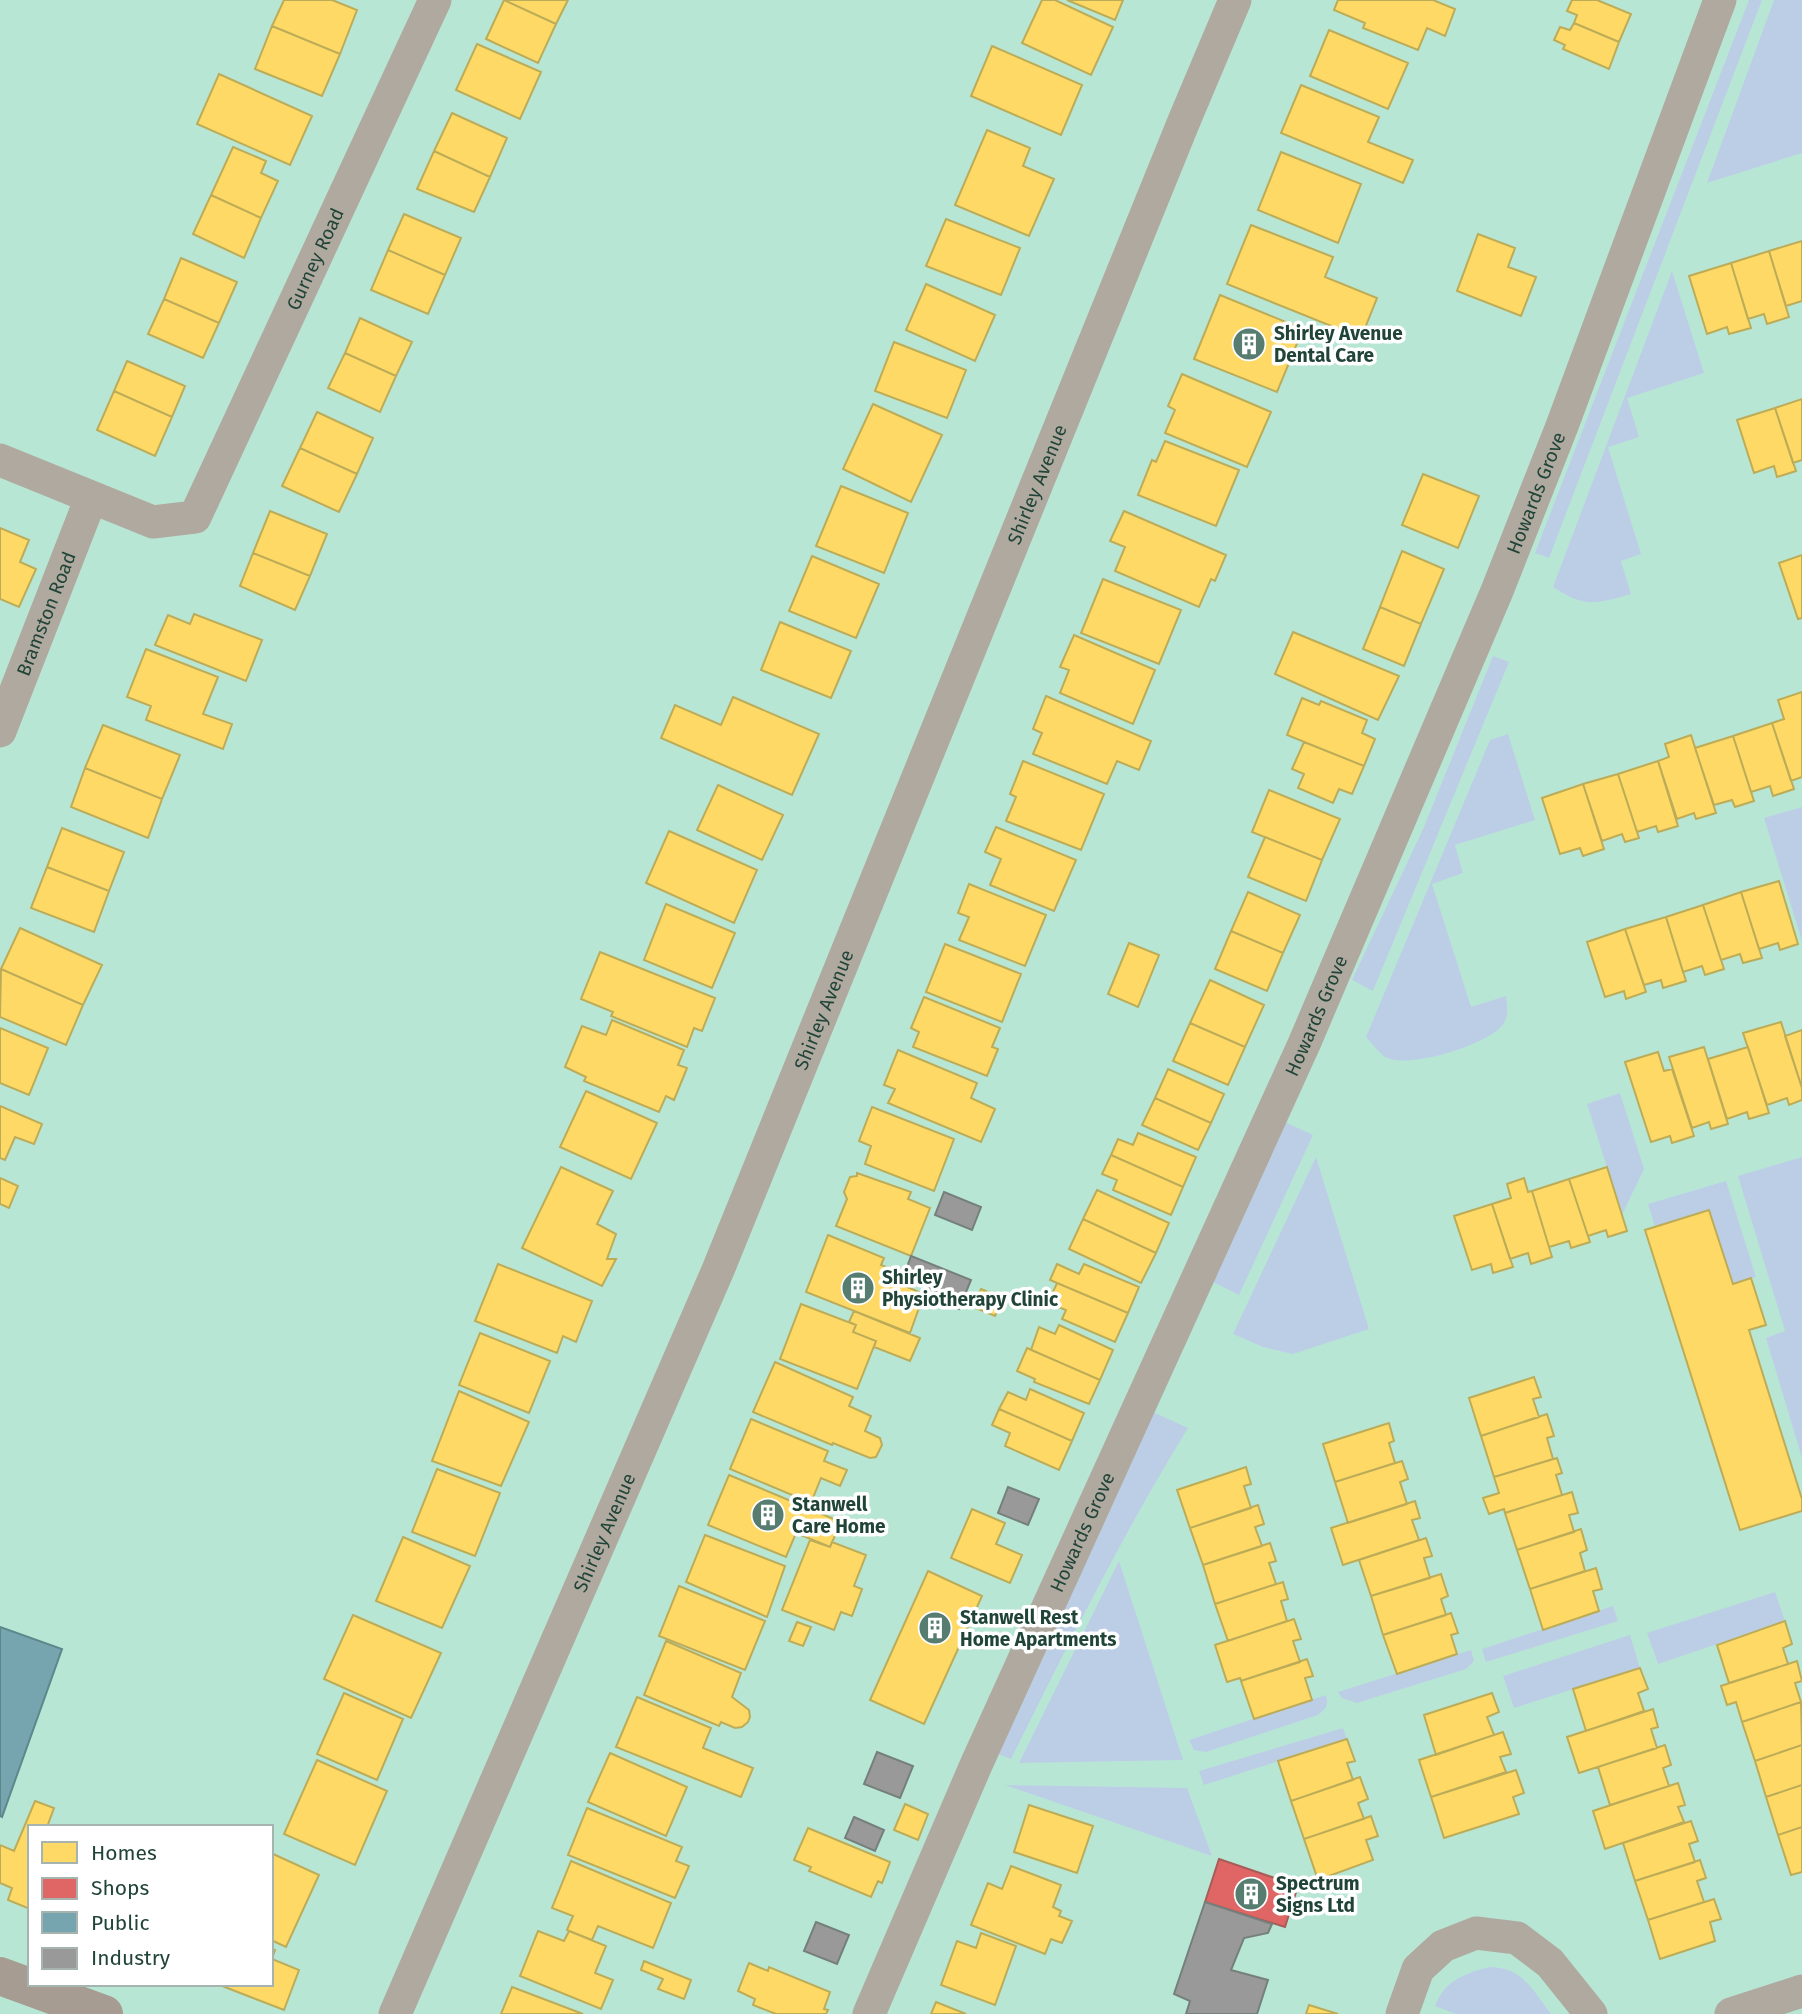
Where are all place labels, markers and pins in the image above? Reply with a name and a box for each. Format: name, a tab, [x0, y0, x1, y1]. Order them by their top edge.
place label: Shirley Avenue Dental Care	[1274, 322, 1403, 367]
building icon: Shirley Avenue Dental Care	[1230, 325, 1268, 363]
place label: Shirley Physiotherapy Clinic	[882, 1266, 1058, 1311]
building icon: Shirley Physiotherapy Clinic	[839, 1269, 877, 1307]
place label: Stanwell Care Home	[792, 1493, 885, 1538]
building icon: Stanwell Care Home	[749, 1496, 787, 1534]
place label: Stanwell Rest Home Apartments	[960, 1606, 1117, 1651]
building icon: Stanwell Rest Home Apartments	[916, 1609, 954, 1647]
place label: Spectrum Signs Ltd	[1276, 1872, 1360, 1917]
building icon: Spectrum Signs Ltd	[1232, 1875, 1270, 1913]

